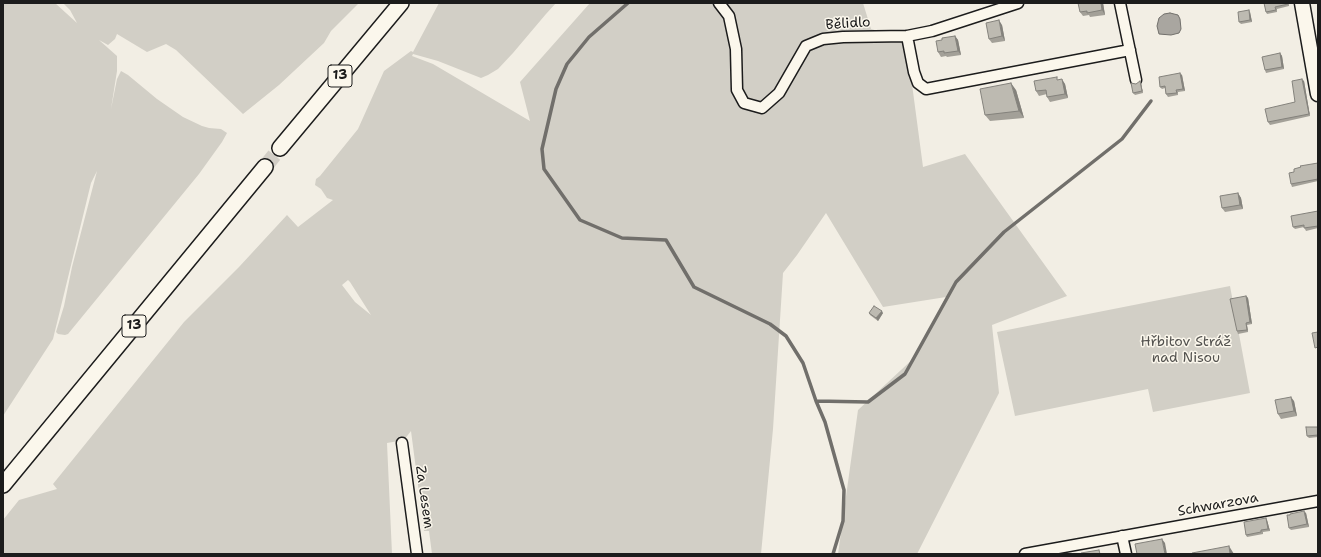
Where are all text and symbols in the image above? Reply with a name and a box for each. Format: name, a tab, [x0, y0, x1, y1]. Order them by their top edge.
street label: Bělidlo	[825, 14, 871, 34]
road number: 13	[328, 65, 352, 87]
road number: 13	[122, 315, 146, 337]
park label: Hřbitov Stráž nad Nisou	[1140, 334, 1232, 366]
street label: Za Lesem	[411, 464, 437, 530]
street label: Schwarzova	[1176, 490, 1260, 520]

